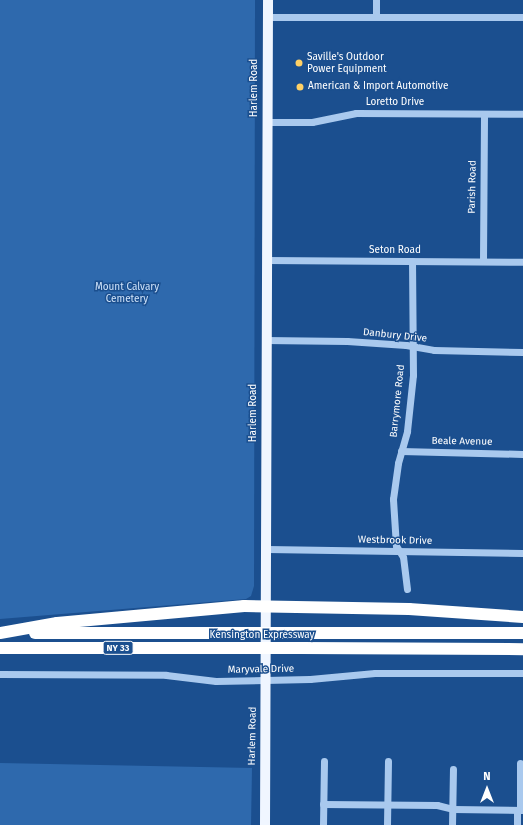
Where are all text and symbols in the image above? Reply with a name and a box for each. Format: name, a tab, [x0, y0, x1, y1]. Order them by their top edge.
place label: Saville's Outdoor Power Equipment	[307, 51, 387, 74]
marker: Saville's Outdoor Power Equipment	[294, 58, 304, 68]
street label: Harlem Road	[249, 59, 261, 117]
place label: American & Import Automotive	[308, 81, 448, 93]
marker: American & Import Automotive	[295, 82, 305, 92]
street label: Loretto Drive	[366, 97, 424, 109]
street label: Parish Road	[467, 160, 479, 214]
street label: Seton Road	[369, 245, 421, 257]
park label: Mount Calvary Cemetery	[95, 281, 159, 304]
street label: Danbury Drive	[362, 327, 428, 345]
street label: Barrymore Road	[388, 364, 408, 438]
street label: Harlem Road	[248, 384, 260, 442]
street label: Beale Avenue	[431, 435, 493, 449]
street label: Westbrook Drive	[358, 534, 432, 548]
street label: Kensington Expressway	[210, 630, 314, 642]
road number: NY 33	[102, 641, 134, 655]
street label: Maryvale Drive	[228, 663, 294, 677]
street label: Harlem Road	[246, 707, 260, 765]
north arrow	[467, 769, 507, 809]
text: N	[483, 770, 491, 783]

